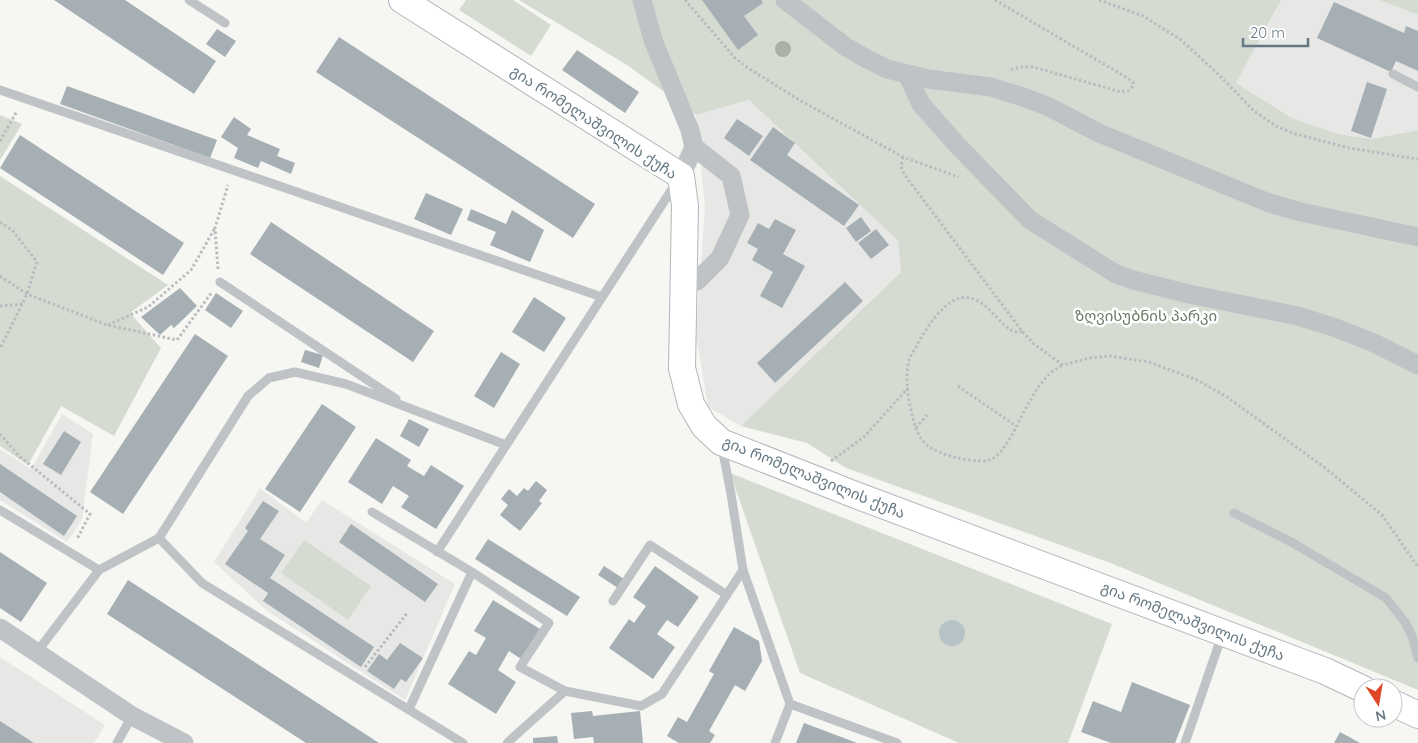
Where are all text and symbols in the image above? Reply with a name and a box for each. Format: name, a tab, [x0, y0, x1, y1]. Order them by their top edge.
scale bar	[1243, 15, 1308, 47]
text: 20 m	[1250, 23, 1285, 42]
street label: გია რომელაშვილის ქუჩა	[507, 61, 681, 183]
park label: ზღვისუბნის პარკი	[1075, 306, 1217, 325]
street label: გია რომელაშვილის ქუჩა	[720, 432, 908, 522]
street label: გია რომელაშვილის ქუჩა	[1099, 577, 1287, 665]
north arrow	[1353, 678, 1403, 728]
text: N	[1374, 706, 1388, 726]

